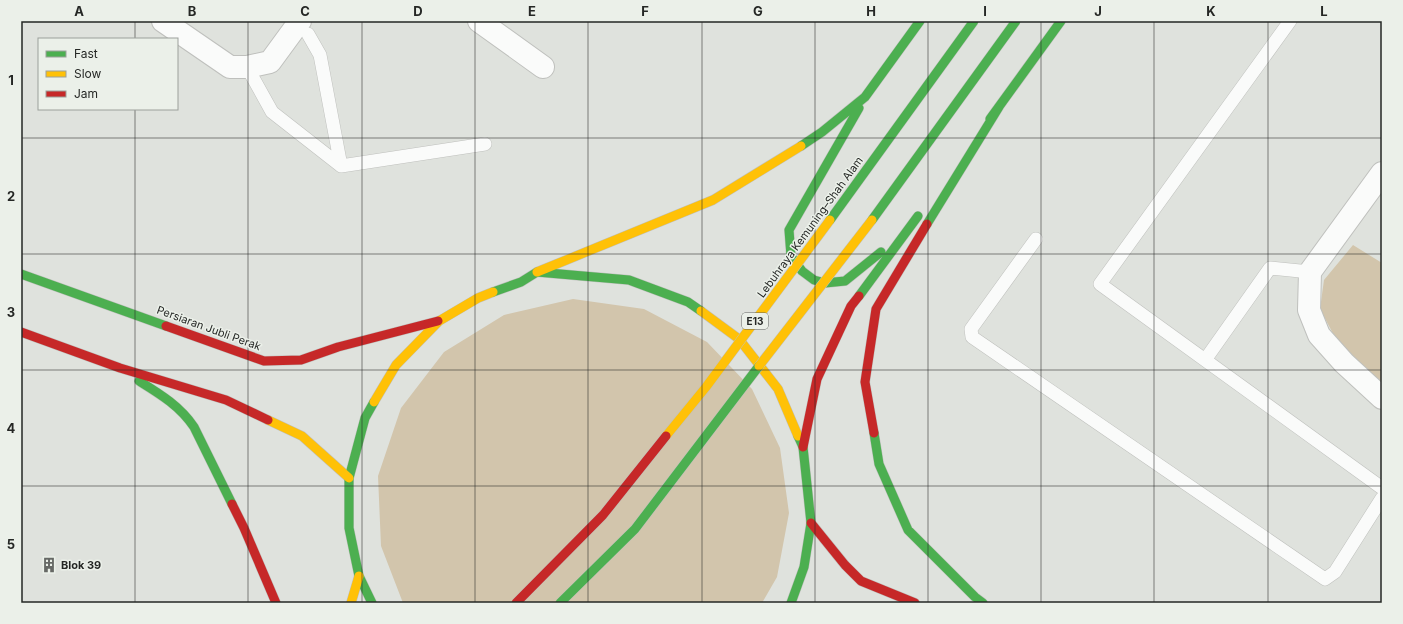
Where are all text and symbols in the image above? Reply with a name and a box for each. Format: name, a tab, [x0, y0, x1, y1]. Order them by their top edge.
text: A	[74, 3, 84, 19]
text: B	[188, 3, 197, 19]
text: C	[300, 3, 310, 19]
text: D	[413, 3, 423, 19]
text: E	[528, 3, 536, 19]
text: F	[641, 3, 649, 19]
text: G	[753, 3, 763, 19]
text: H	[866, 3, 876, 19]
text: I	[983, 3, 987, 19]
text: J	[1094, 3, 1102, 19]
text: K	[1206, 3, 1216, 19]
text: L	[1320, 3, 1328, 19]
legend	[38, 38, 178, 110]
text: Fast	[74, 46, 98, 61]
text: Slow	[74, 66, 102, 81]
text: 1	[8, 72, 14, 88]
text: Jam	[74, 86, 98, 101]
street label: Lebuhraya Kemuning–Shah Alam	[754, 154, 866, 300]
text: 2	[7, 188, 15, 204]
street label: Persiaran Jubli Perak	[155, 303, 263, 353]
text: 3	[7, 304, 15, 320]
road number: E13	[742, 313, 768, 329]
text: 4	[7, 420, 16, 436]
text: 5	[7, 536, 15, 552]
building icon: Blok 39	[40, 556, 58, 574]
place label: Blok 39	[61, 558, 101, 572]

